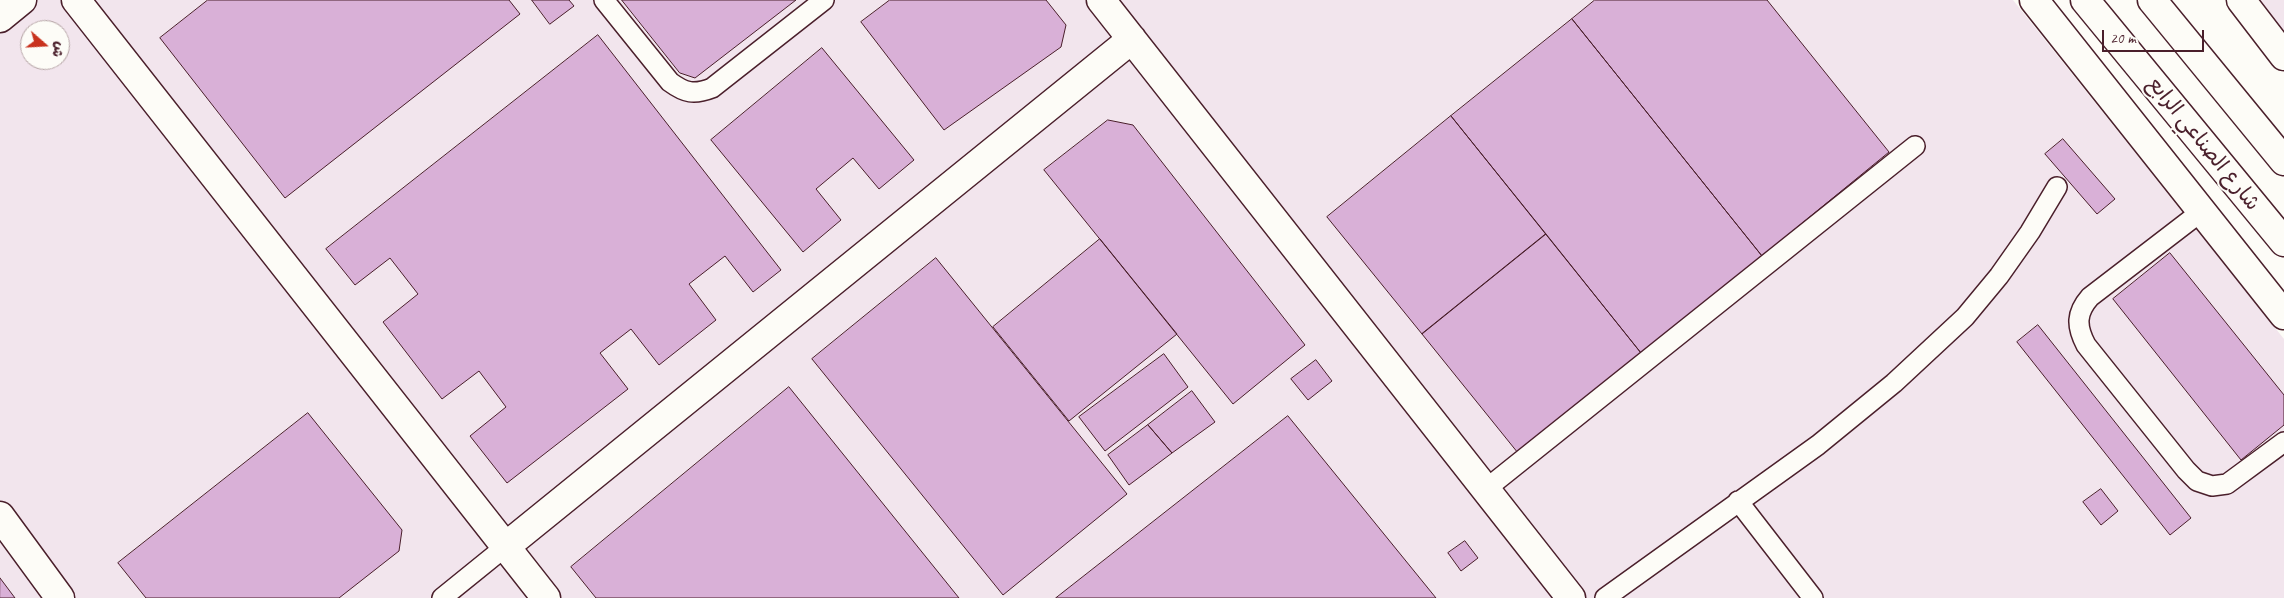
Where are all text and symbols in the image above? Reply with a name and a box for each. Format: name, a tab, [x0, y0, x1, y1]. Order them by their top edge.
north arrow	[20, 20, 70, 70]
scale bar	[2104, 20, 2206, 52]
text: 20 m	[2110, 29, 2136, 48]
text: ش	[48, 40, 69, 60]
street label: شارع الصناعي الرابع	[2141, 72, 2265, 216]

